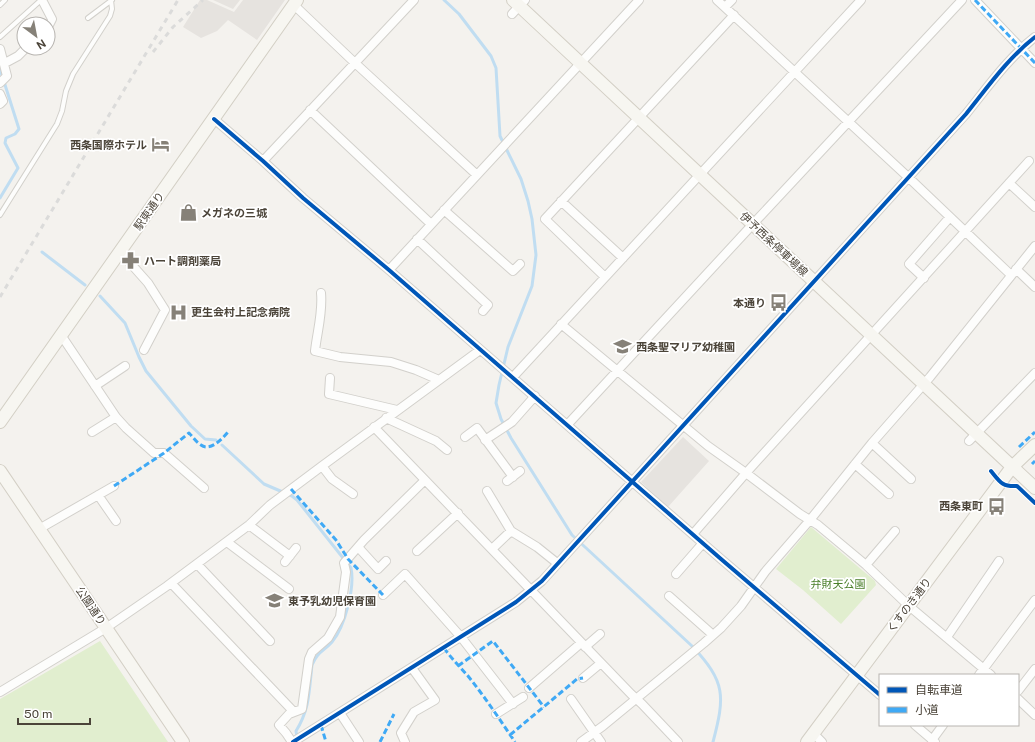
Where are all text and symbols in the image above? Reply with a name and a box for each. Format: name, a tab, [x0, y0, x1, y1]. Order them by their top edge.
north arrow	[16, 16, 56, 56]
text: N	[34, 37, 48, 52]
hotel icon: 西条国際ホテル	[150, 135, 170, 155]
place label: 西条国際ホテル	[70, 139, 147, 151]
street label: 駅東通り	[131, 190, 167, 232]
shop icon: メガネの三城	[178, 203, 198, 223]
place label: メガネの三城	[201, 207, 268, 219]
street label: 伊予西条停車場線	[738, 210, 810, 278]
pharmacy icon: ハート調剤薬局	[121, 251, 141, 271]
place label: ハート調剤薬局	[144, 255, 221, 267]
bus stop icon: 本通り	[769, 293, 789, 313]
place label: 本通り	[733, 297, 766, 309]
hospital icon: 更生会村上記念病院	[168, 302, 188, 322]
place label: 更生会村上記念病院	[191, 306, 290, 318]
school or university icon: 西条聖マリア幼稚園	[613, 337, 633, 357]
place label: 西条聖マリア幼稚園	[636, 341, 735, 353]
bus stop icon: 西条東町	[986, 496, 1006, 516]
place label: 西条東町	[939, 500, 983, 512]
street label: くすのき通り	[884, 575, 934, 635]
park label: 弁財天公園	[811, 578, 866, 590]
street label: 公園通り	[74, 584, 108, 628]
school or university icon: 東予乳幼児保育園	[265, 591, 285, 611]
place label: 東予乳幼児保育園	[288, 595, 376, 607]
legend	[879, 674, 1019, 726]
text: 自転車道	[915, 683, 963, 697]
scale bar	[18, 700, 90, 726]
text: 小道	[915, 703, 939, 717]
text: 50 m	[24, 707, 52, 721]

